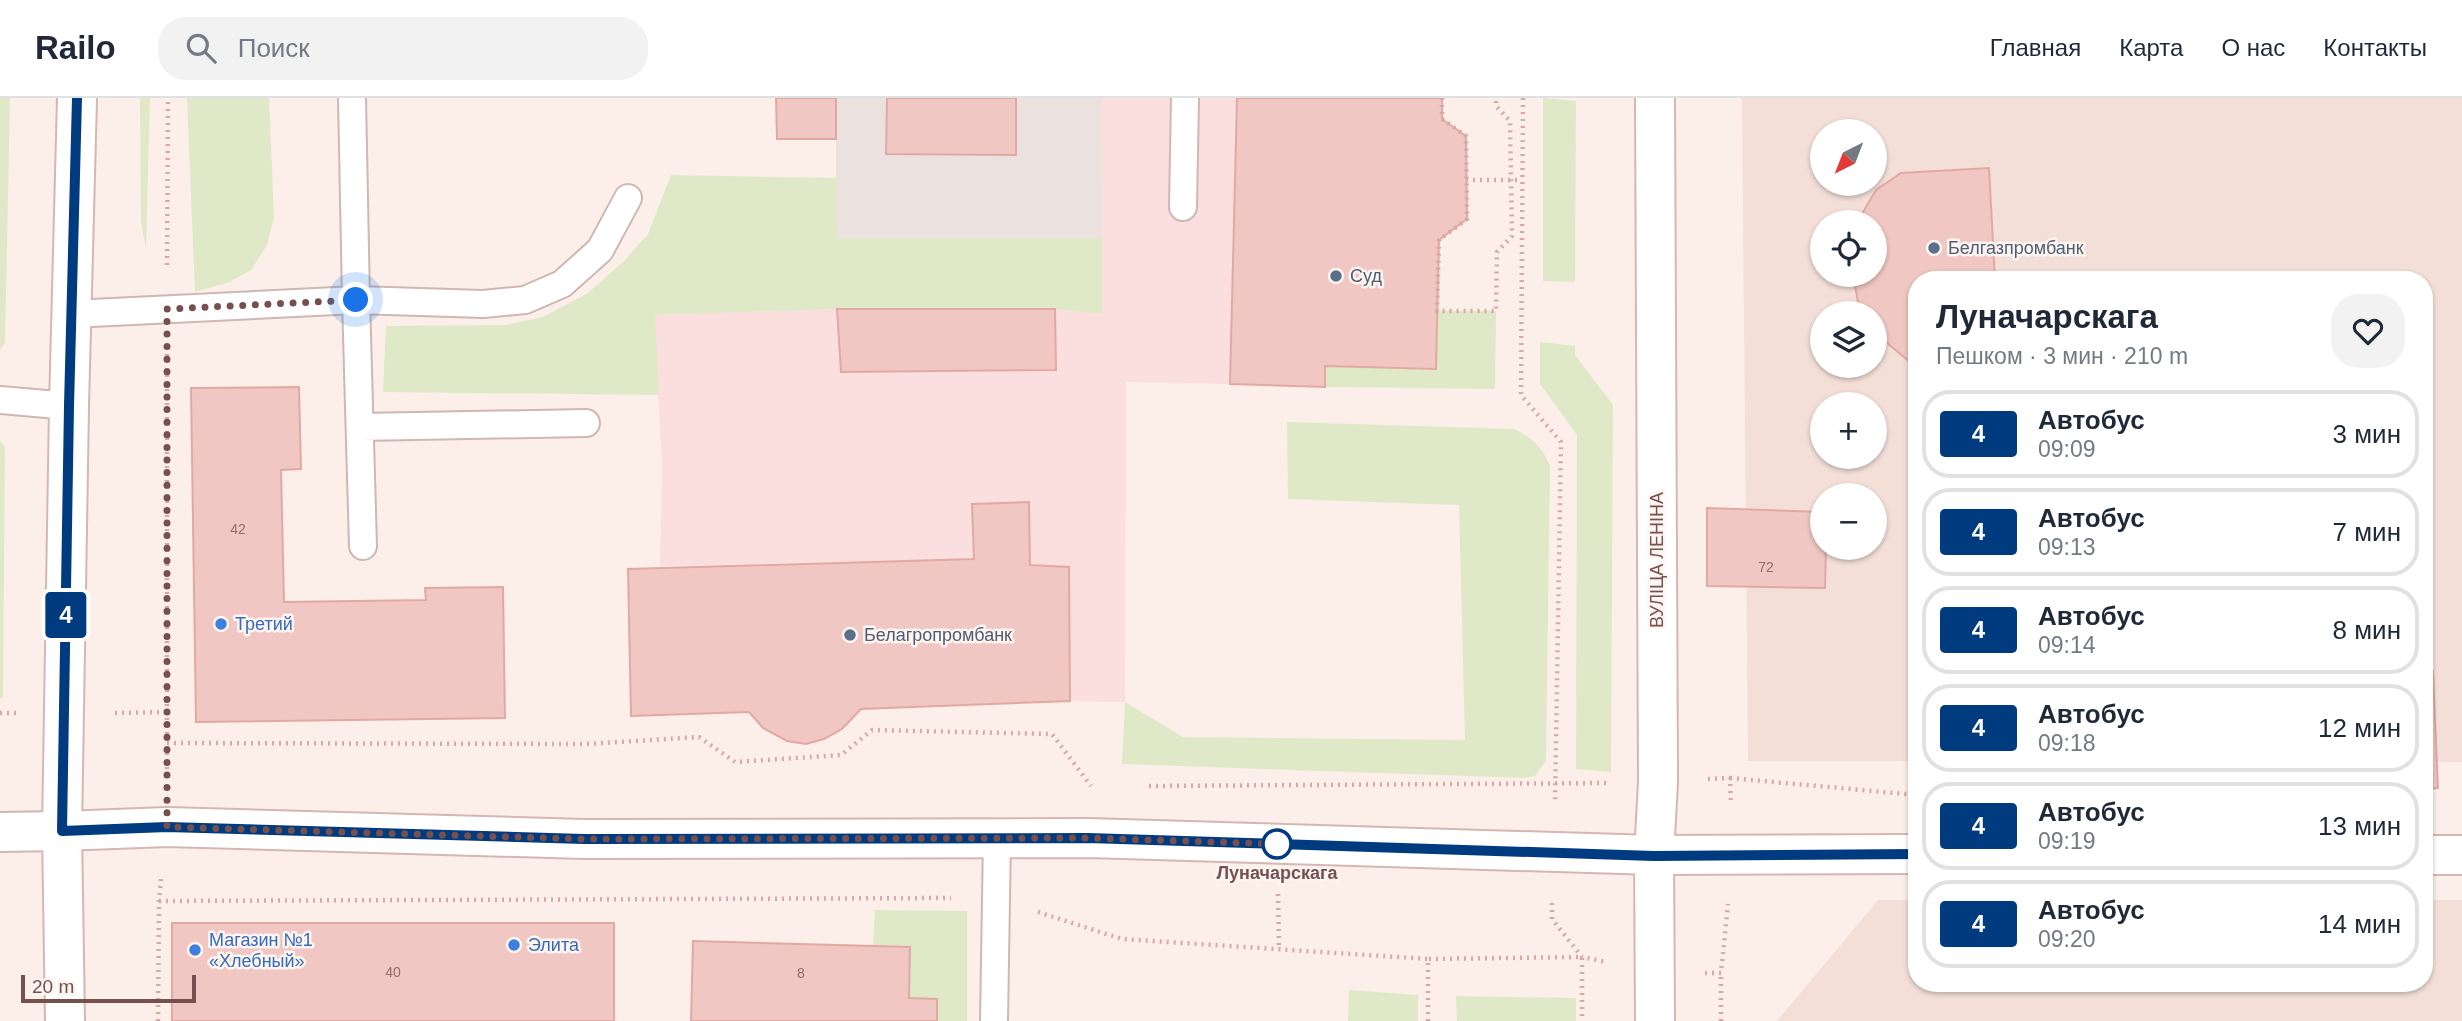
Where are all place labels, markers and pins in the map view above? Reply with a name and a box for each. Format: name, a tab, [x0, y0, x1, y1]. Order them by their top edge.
place label: Белгазпромбанк	[1948, 238, 2084, 258]
marker: Белгазпромбанк	[1926, 240, 1942, 256]
place label: Суд	[1350, 266, 1382, 286]
marker: Суд	[1328, 268, 1344, 284]
place label: Третий	[235, 614, 293, 634]
marker: Третий	[213, 616, 229, 632]
place label: Белагропромбанк	[864, 625, 1012, 645]
marker: Белагропромбанк	[842, 627, 858, 643]
marker: Луначарскага	[1262, 829, 1292, 859]
place label: Луначарскага	[1216, 863, 1339, 883]
place label: Магазин №1 «Хлебный»	[209, 930, 313, 971]
place label: Элита	[528, 935, 580, 955]
marker: Элита	[506, 937, 522, 953]
marker: Магазин №1 «Хлебный»	[187, 942, 203, 958]

